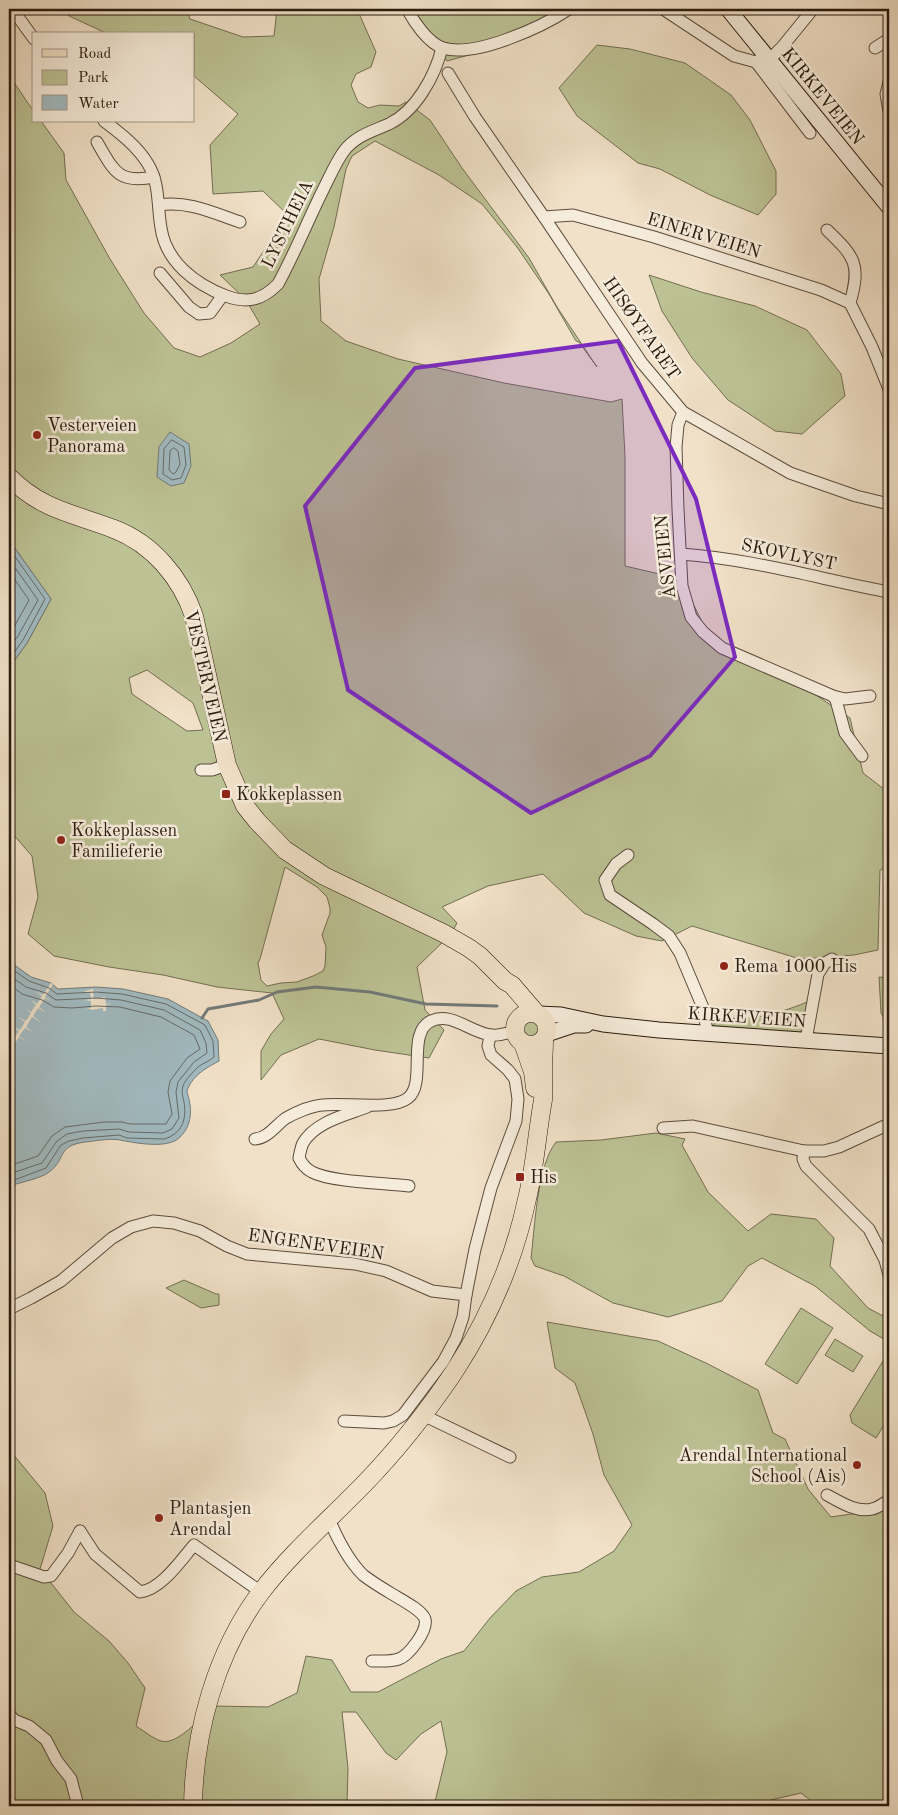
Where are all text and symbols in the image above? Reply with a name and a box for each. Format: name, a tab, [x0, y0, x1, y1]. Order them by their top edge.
legend	[32, 32, 195, 122]
street label: KIRKEVEIEN	[778, 45, 867, 149]
text: Road	[78, 47, 112, 62]
text: Park	[78, 71, 109, 86]
text: Water	[78, 97, 119, 112]
street label: LYSTHEIA	[259, 177, 317, 271]
street label: EINERVEIEN	[644, 210, 763, 262]
street label: HISØYFARET	[599, 274, 683, 383]
place label: Vesterveien Panorama	[47, 417, 137, 456]
marker: Vesterveien Panorama	[31, 429, 43, 441]
street label: ÅSVEIEN	[648, 514, 679, 600]
street label: SKOVLYST	[739, 536, 838, 574]
street label: VESTERVEIEN	[181, 608, 229, 744]
place label: Kokkeplassen	[236, 786, 343, 804]
marker: Kokkeplassen	[220, 788, 232, 800]
place label: Kokkeplassen Familieferie	[71, 822, 178, 861]
marker: Kokkeplassen Familieferie	[55, 834, 67, 846]
place label: Rema 1000 His	[734, 958, 857, 976]
marker: Rema 1000 His	[718, 960, 730, 972]
street label: KIRKEVEIEN	[687, 1005, 807, 1031]
place label: His	[530, 1169, 557, 1187]
marker: His	[514, 1171, 526, 1183]
street label: ENGENEVEIEN	[246, 1226, 385, 1263]
place label: Arendal International School (Ais)	[679, 1447, 847, 1486]
marker: Arendal International School (Ais)	[851, 1459, 863, 1471]
place label: Plantasjen Arendal	[169, 1500, 252, 1539]
marker: Plantasjen Arendal	[153, 1512, 165, 1524]

